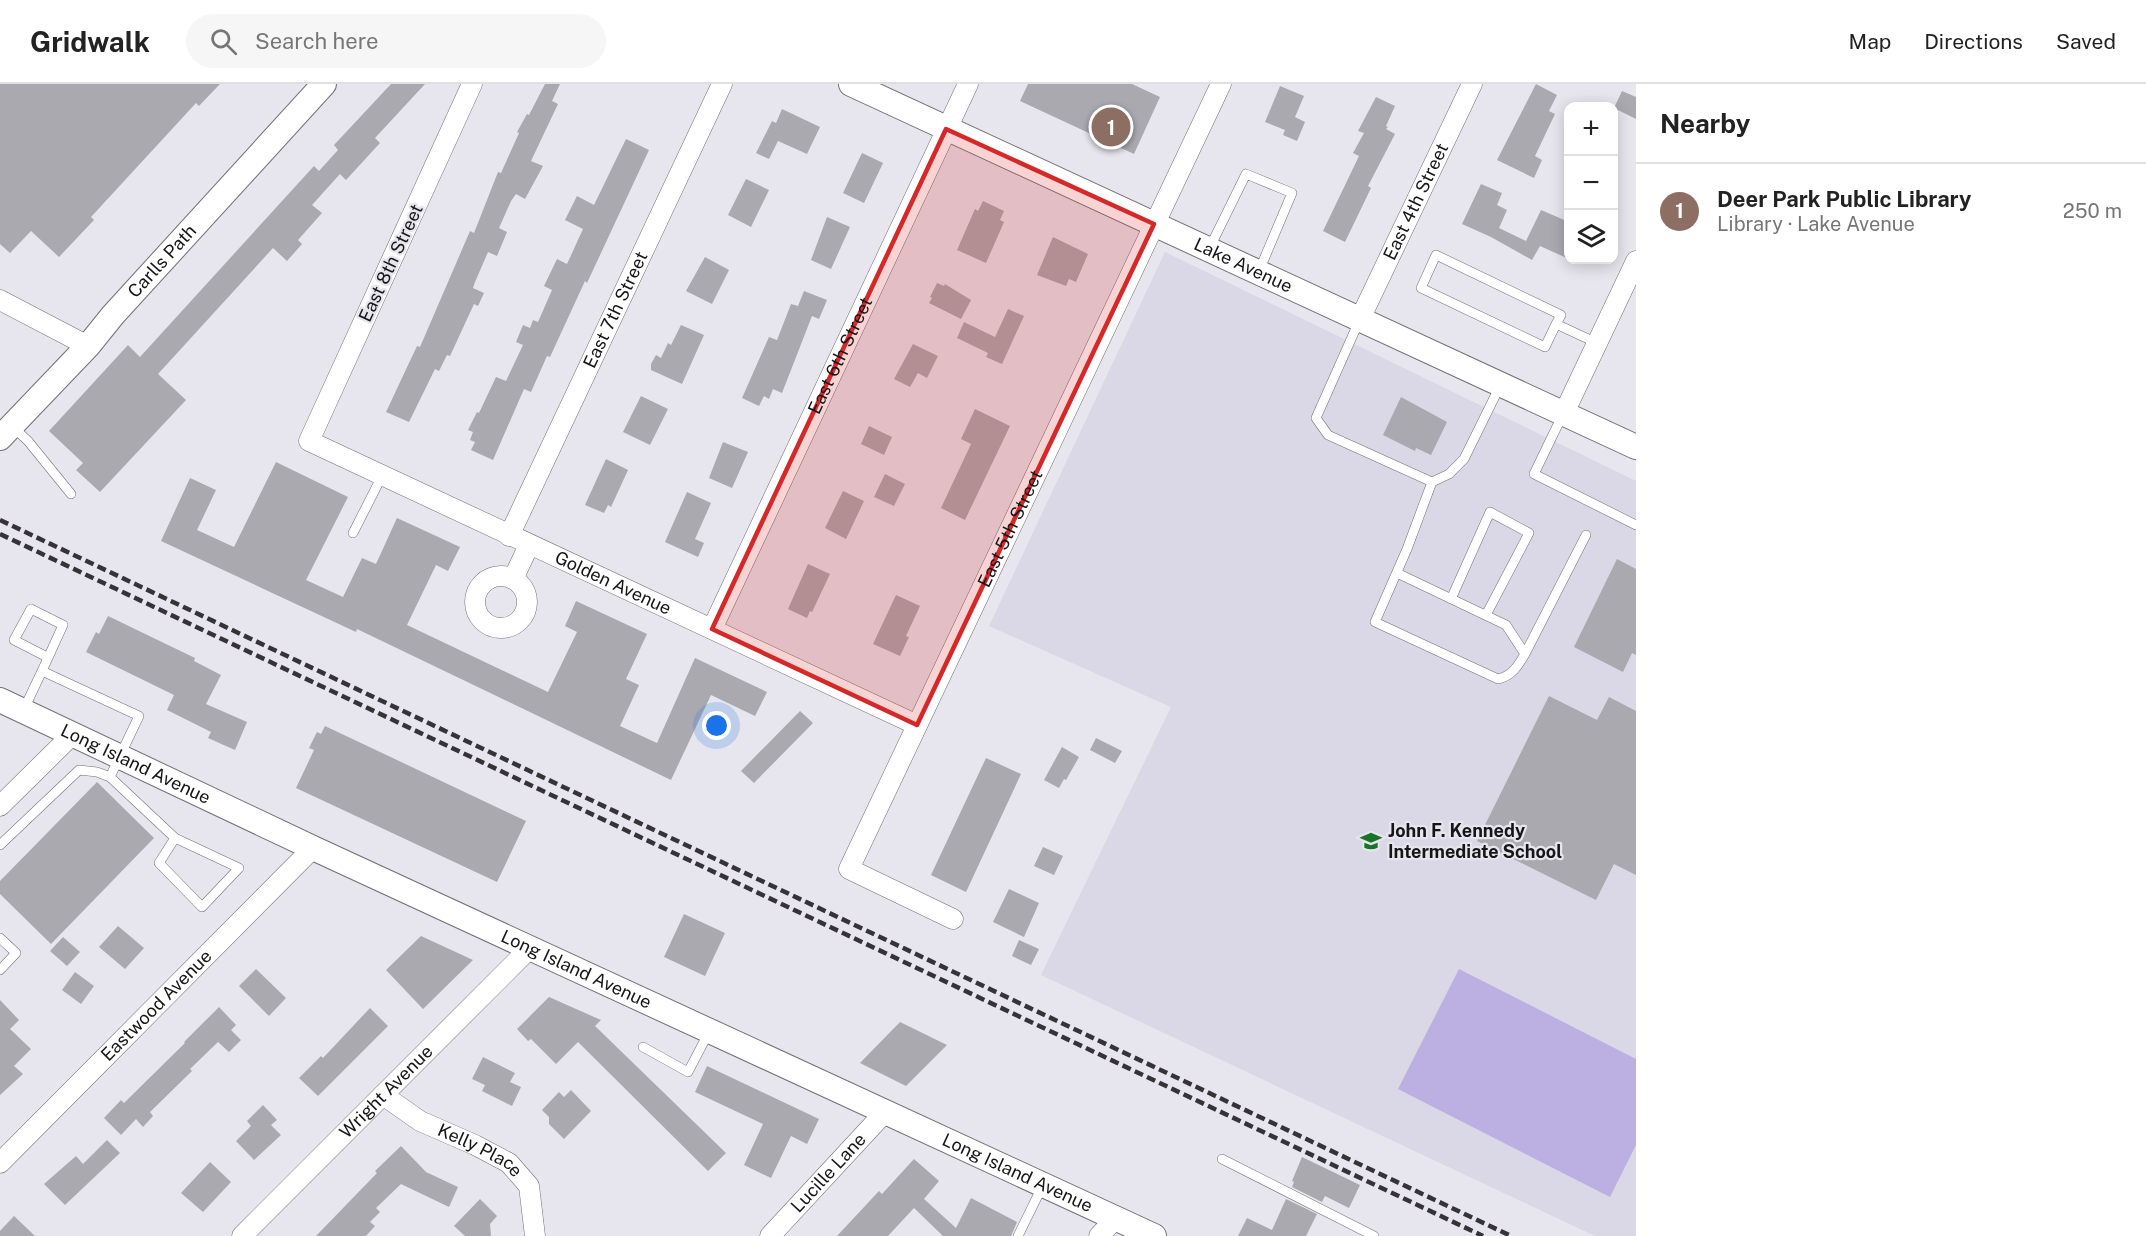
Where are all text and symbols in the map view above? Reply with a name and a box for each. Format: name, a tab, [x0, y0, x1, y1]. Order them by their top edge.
search box	[186, 14, 606, 68]
text: Gridwalk	[30, 25, 150, 58]
icon: search	[207, 25, 240, 58]
text: Search here	[255, 28, 379, 54]
text: Map	[1849, 29, 1891, 54]
text: Directions	[1924, 29, 2023, 54]
text: Saved	[2056, 29, 2116, 54]
map controls	[1564, 102, 1618, 264]
button: +	[1564, 102, 1618, 156]
pin: 1	[1092, 104, 1130, 150]
text: Nearby	[1660, 108, 1750, 139]
street label: East 4th Street	[1379, 140, 1452, 263]
button: −	[1564, 156, 1618, 210]
text: Deer Park Public Library	[1717, 186, 1971, 212]
text: 1	[1675, 199, 1684, 223]
text: 250 m	[2063, 199, 2122, 223]
street label: East 8th Street	[354, 201, 427, 325]
button: layers	[1564, 210, 1618, 264]
text: Library · Lake Avenue	[1717, 212, 1915, 236]
street label: Carlls Path	[123, 220, 200, 302]
street label: Lake Avenue	[1191, 233, 1296, 297]
street label: East 7th Street	[579, 248, 652, 371]
street label: East 6th Street	[803, 294, 876, 417]
street label: East 5th Street	[973, 467, 1047, 590]
street label: Golden Avenue	[552, 546, 675, 619]
your location	[702, 711, 731, 740]
street label: Long Island Avenue	[58, 719, 214, 808]
place label: John F. Kennedy Intermediate School	[1388, 820, 1562, 862]
school or university icon: John F. Kennedy Intermediate School	[1359, 829, 1383, 853]
street label: Long Island Avenue	[498, 925, 655, 1013]
street label: Eastwood Avenue	[96, 945, 216, 1065]
street label: Wright Avenue	[335, 1040, 437, 1142]
street label: Kelly Place	[435, 1119, 527, 1181]
street label: Lucille Lane	[786, 1129, 870, 1217]
street label: Long Island Avenue	[939, 1129, 1096, 1216]

